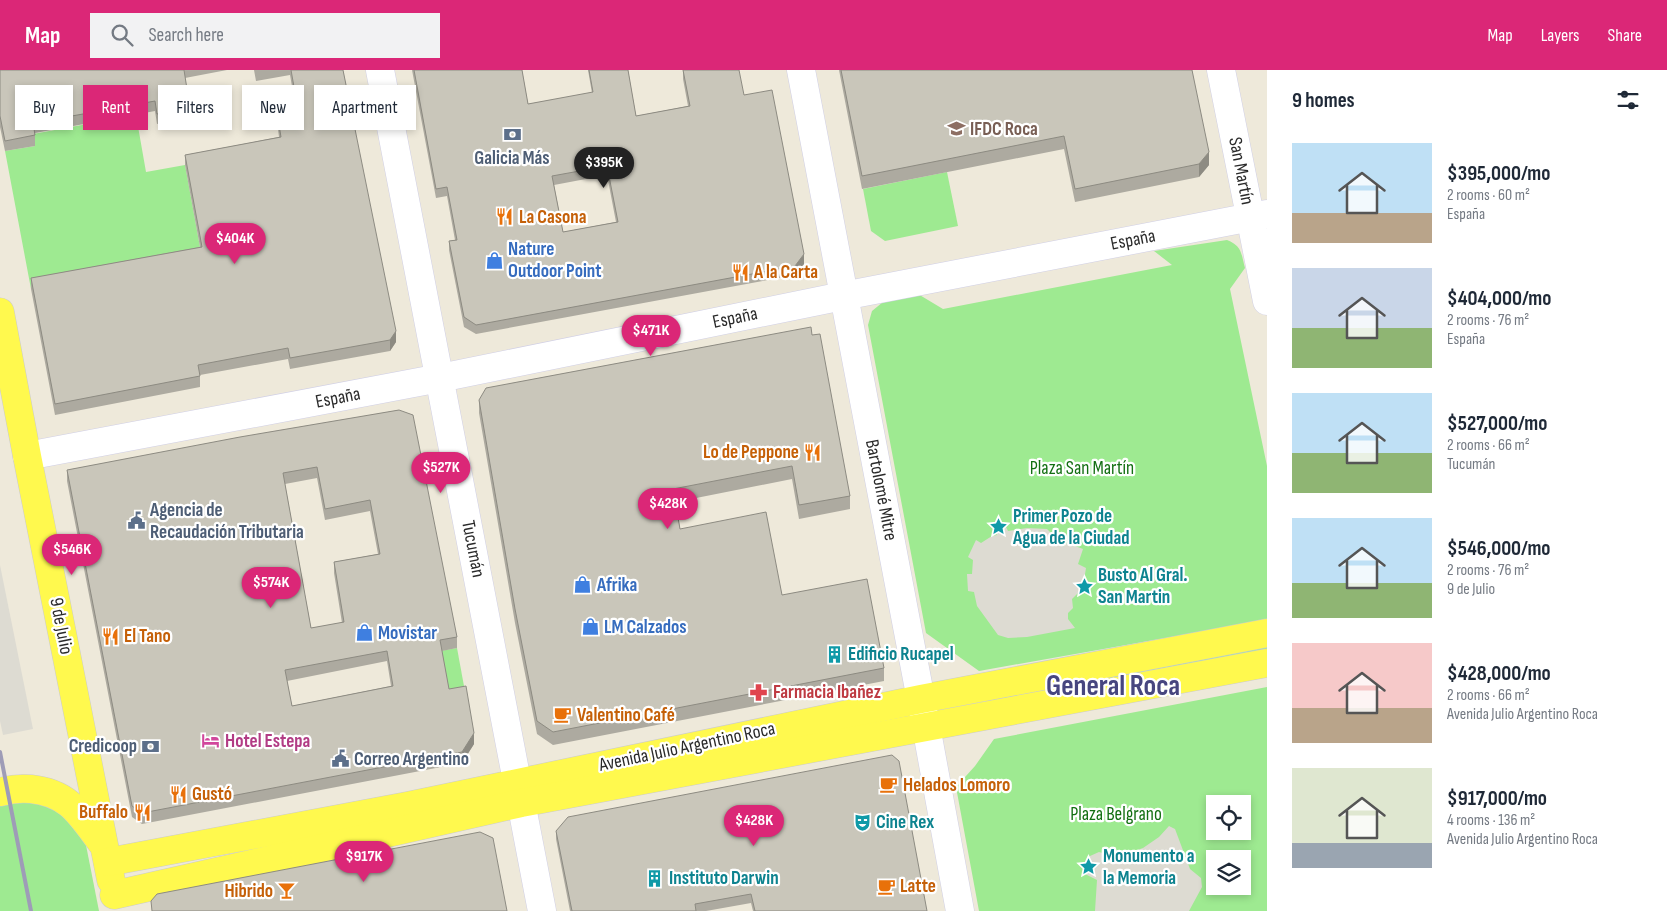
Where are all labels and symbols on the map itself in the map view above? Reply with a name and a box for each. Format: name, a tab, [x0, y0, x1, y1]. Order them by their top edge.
place label: IFDC Roca	[970, 118, 1038, 141]
school or university icon: IFDC Roca	[946, 119, 966, 139]
bank icon: Galicia Más	[502, 125, 522, 145]
street label: San Martín	[1223, 135, 1259, 207]
pin: $395K	[569, 146, 639, 189]
place label: Galicia Más	[474, 147, 550, 170]
place label: La Casona	[519, 206, 586, 229]
restaurant icon: La Casona	[495, 207, 515, 227]
pin: $404K	[200, 222, 270, 265]
street label: España	[1109, 224, 1157, 256]
place label: Nature Outdoor Point	[508, 238, 602, 283]
shop icon: Nature Outdoor Point	[484, 250, 504, 270]
place label: A la Carta	[753, 261, 818, 284]
restaurant icon: A la Carta	[730, 262, 750, 282]
street label: España	[710, 302, 760, 334]
pin: $471K	[616, 314, 686, 357]
street label: España	[314, 382, 362, 414]
street label: Bartolomé Mitre	[860, 437, 902, 543]
place label: Lo de Peppone	[703, 441, 799, 464]
restaurant icon: Lo de Peppone	[803, 442, 823, 462]
pin: $527K	[406, 452, 476, 494]
park label: Plaza San Martín	[1030, 457, 1134, 480]
pin: $428K	[633, 488, 703, 530]
place label: Agencia de Recaudación Tributaria	[149, 499, 304, 544]
place label: Primer Pozo de Agua de la Ciudad	[1012, 505, 1129, 550]
public building icon: Agencia de Recaudación Tributaria	[126, 511, 146, 531]
place icon: Primer Pozo de Agua de la Ciudad	[989, 517, 1009, 537]
street label: Tucumán	[456, 519, 490, 579]
pin: $546K	[37, 534, 107, 576]
place label: Busto Al Gral. San Martin	[1098, 564, 1188, 609]
pin: $574K	[236, 566, 306, 609]
place label: Afrika	[596, 574, 637, 597]
shop icon: Afrika	[573, 575, 593, 595]
place icon: Busto Al Gral. San Martin	[1074, 576, 1094, 596]
street label: 9 de Julio	[44, 596, 78, 656]
place label: LM Calzados	[604, 616, 687, 639]
shop icon: LM Calzados	[580, 617, 600, 637]
place label: Movistar	[378, 622, 437, 645]
shop icon: Movistar	[354, 623, 374, 643]
place label: El Tano	[124, 625, 171, 648]
restaurant icon: El Tano	[100, 626, 120, 646]
place label: Edificio Rucapel	[848, 643, 954, 666]
building icon: Edificio Rucapel	[824, 644, 844, 664]
district label: General Roca	[1046, 669, 1180, 704]
place label: Farmacia Ibañez	[773, 681, 881, 704]
pharmacy icon: Farmacia Ibañez	[749, 682, 769, 702]
place label: Valentino Café	[577, 704, 675, 727]
cafe icon: Valentino Café	[553, 705, 573, 725]
street label: Avenida Julio Argentino Roca	[596, 717, 777, 777]
place label: Hotel Estepa	[225, 730, 310, 753]
hotel icon: Hotel Estepa	[201, 731, 221, 751]
place label: Credicoop	[69, 735, 137, 758]
bank icon: Credicoop	[141, 736, 161, 756]
place label: Correo Argentino	[354, 748, 469, 771]
public building icon: Correo Argentino	[330, 749, 350, 769]
place label: Helados Lomoro	[903, 774, 1010, 797]
cafe icon: Helados Lomoro	[879, 775, 899, 795]
place label: Gustó	[192, 783, 232, 806]
restaurant icon: Gustó	[168, 784, 188, 804]
place label: Buffalo	[79, 801, 128, 824]
restaurant icon: Buffalo	[132, 802, 152, 822]
park label: Plaza Belgrano	[1070, 803, 1162, 826]
pin: $428K	[719, 804, 789, 847]
place label: Cine Rex	[876, 811, 934, 834]
theatre icon: Cine Rex	[852, 812, 872, 832]
pin: $917K	[329, 840, 399, 883]
place label: Monumento a la Memoria	[1103, 845, 1195, 890]
place icon: Monumento a la Memoria	[1079, 857, 1099, 877]
place label: Instituto Darwin	[669, 867, 779, 890]
building icon: Instituto Darwin	[645, 868, 665, 888]
place label: Latte	[900, 875, 936, 898]
cafe icon: Latte	[876, 876, 896, 896]
place label: Hibrido	[224, 880, 273, 903]
bar icon: Hibrido	[277, 881, 297, 901]

